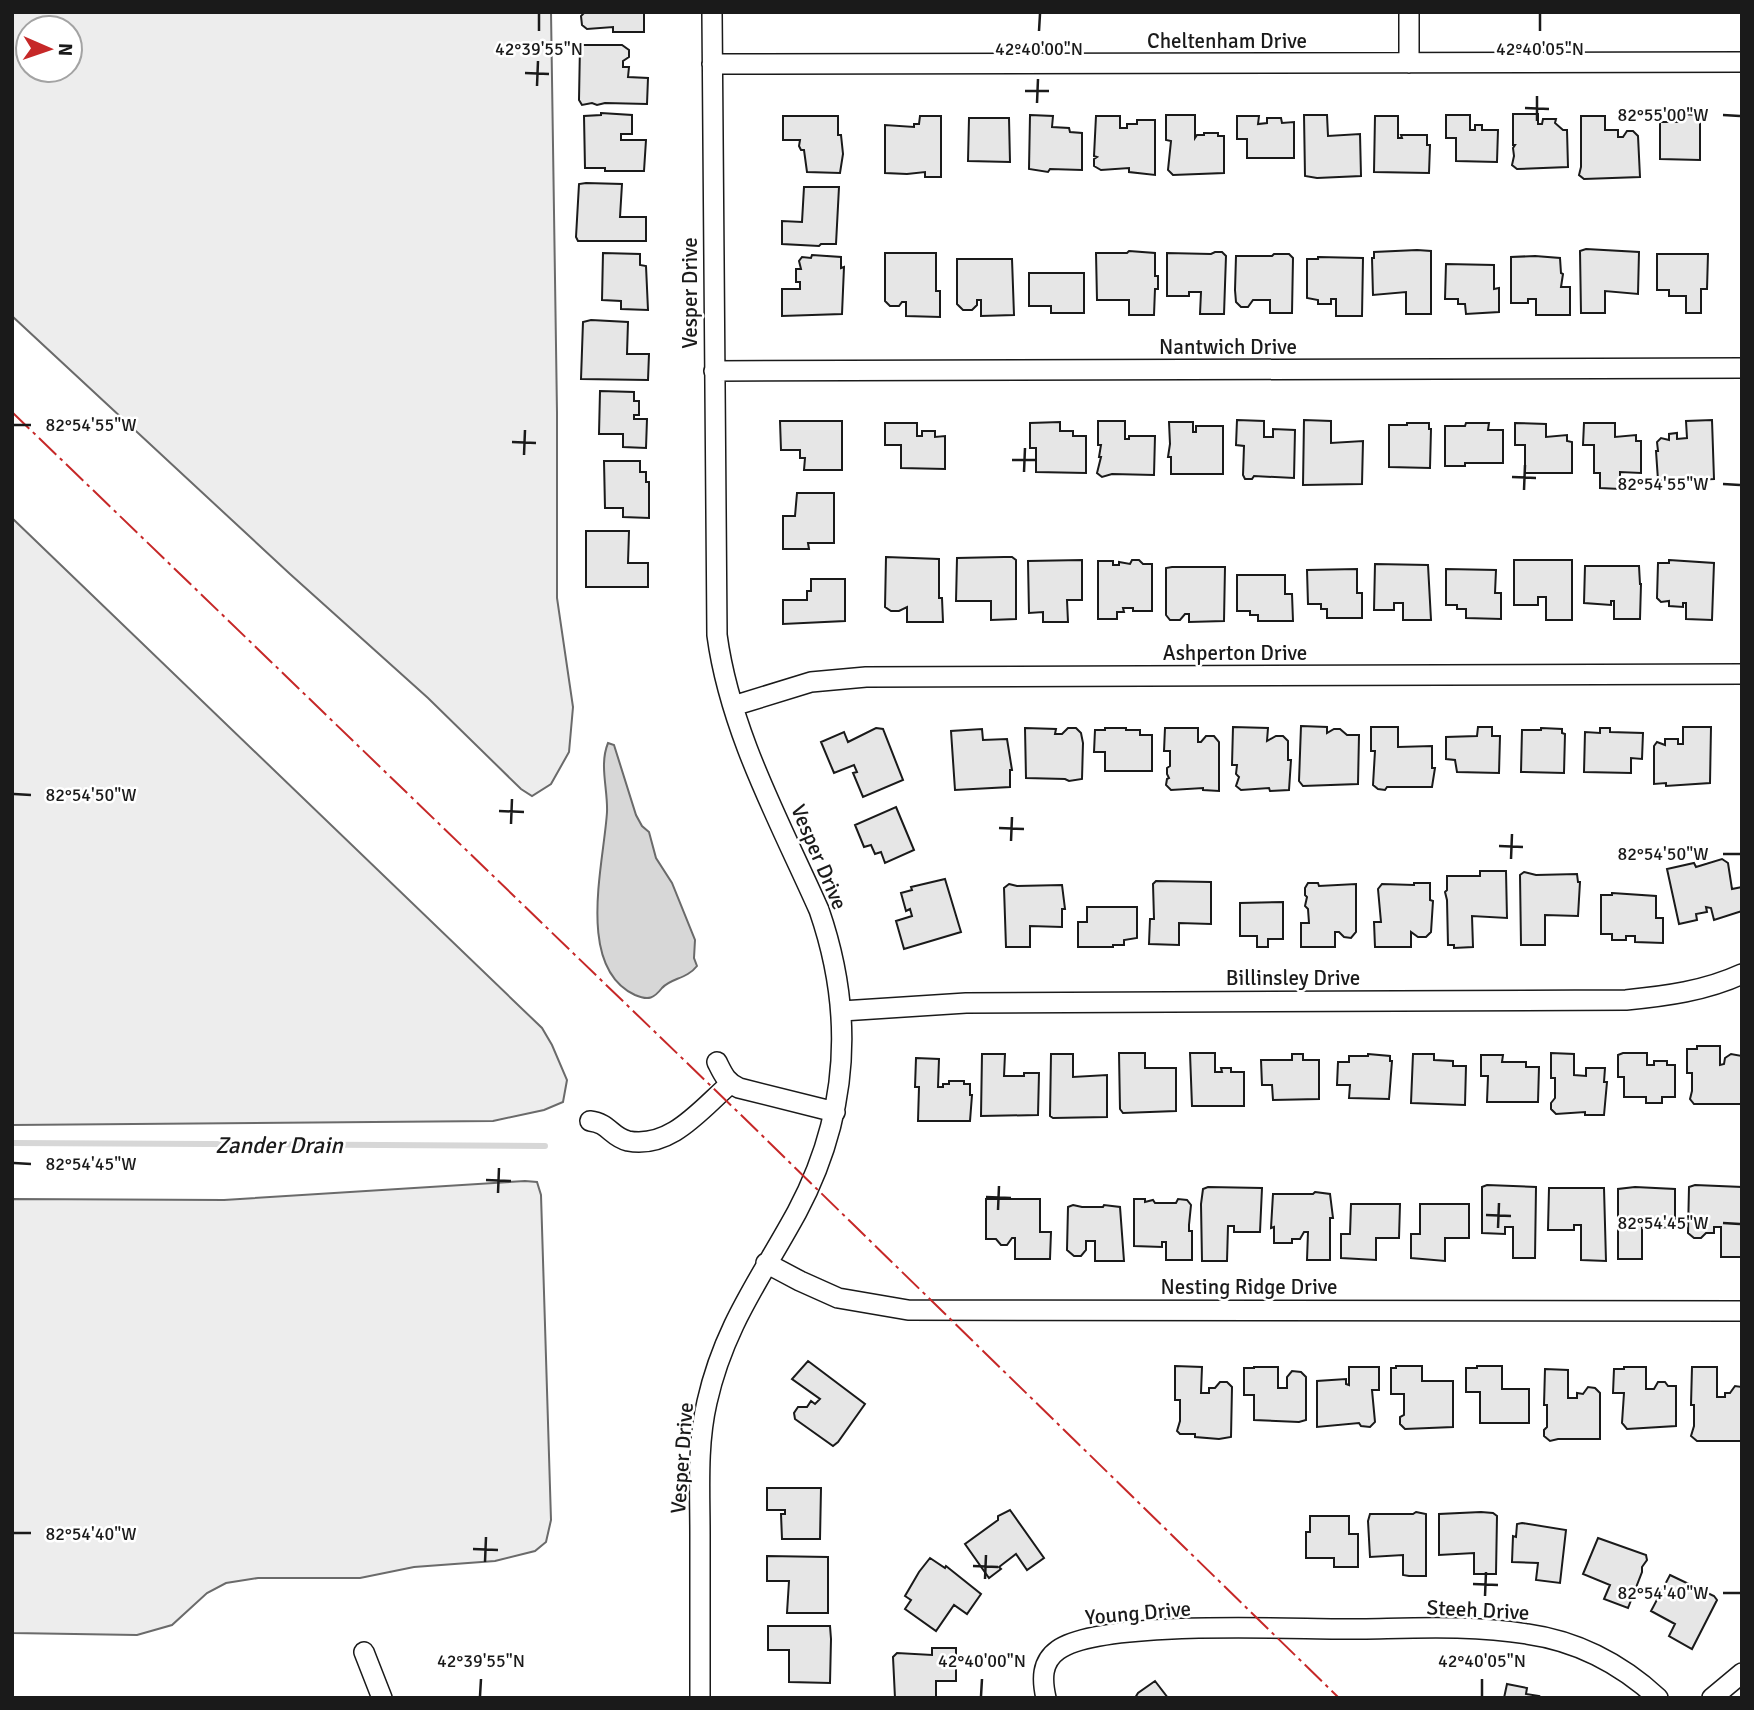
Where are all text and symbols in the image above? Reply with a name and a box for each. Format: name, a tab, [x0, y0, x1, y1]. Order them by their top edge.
north arrow	[14, 14, 84, 84]
street label: Cheltenham Drive	[1147, 28, 1307, 54]
text: 42°39'55"N	[495, 38, 583, 60]
text: 42°40'00"N	[995, 38, 1083, 60]
text: 42°40'05"N	[1496, 38, 1584, 60]
text: N	[53, 43, 77, 57]
text: 82°55'00"W	[1618, 104, 1708, 126]
street label: Vesper Drive	[677, 237, 703, 349]
street label: Nantwich Drive	[1159, 334, 1297, 360]
text: 82°54'55"W	[46, 414, 136, 436]
text: 82°54'55"W	[1618, 473, 1708, 495]
street label: Ashperton Drive	[1163, 640, 1307, 666]
text: 82°54'50"W	[46, 784, 136, 806]
street label: Vesper Drive	[785, 801, 853, 913]
text: 82°54'50"W	[1618, 843, 1708, 865]
street label: Billinsley Drive	[1226, 965, 1360, 991]
water label: Zander Drain	[215, 1131, 344, 1160]
text: 82°54'45"W	[46, 1153, 136, 1175]
text: 82°54'45"W	[1618, 1212, 1708, 1234]
street label: Nesting Ridge Drive	[1161, 1274, 1337, 1300]
street label: Vesper Drive	[665, 1401, 699, 1515]
text: 82°54'40"W	[46, 1523, 136, 1545]
text: 82°54'40"W	[1618, 1582, 1708, 1604]
street label: Steeh Drive	[1426, 1594, 1530, 1626]
street label: Young Drive	[1084, 1595, 1192, 1631]
text: 42°39'55"N	[437, 1650, 525, 1672]
text: 42°40'00"N	[938, 1650, 1026, 1672]
text: 42°40'05"N	[1438, 1650, 1526, 1672]

